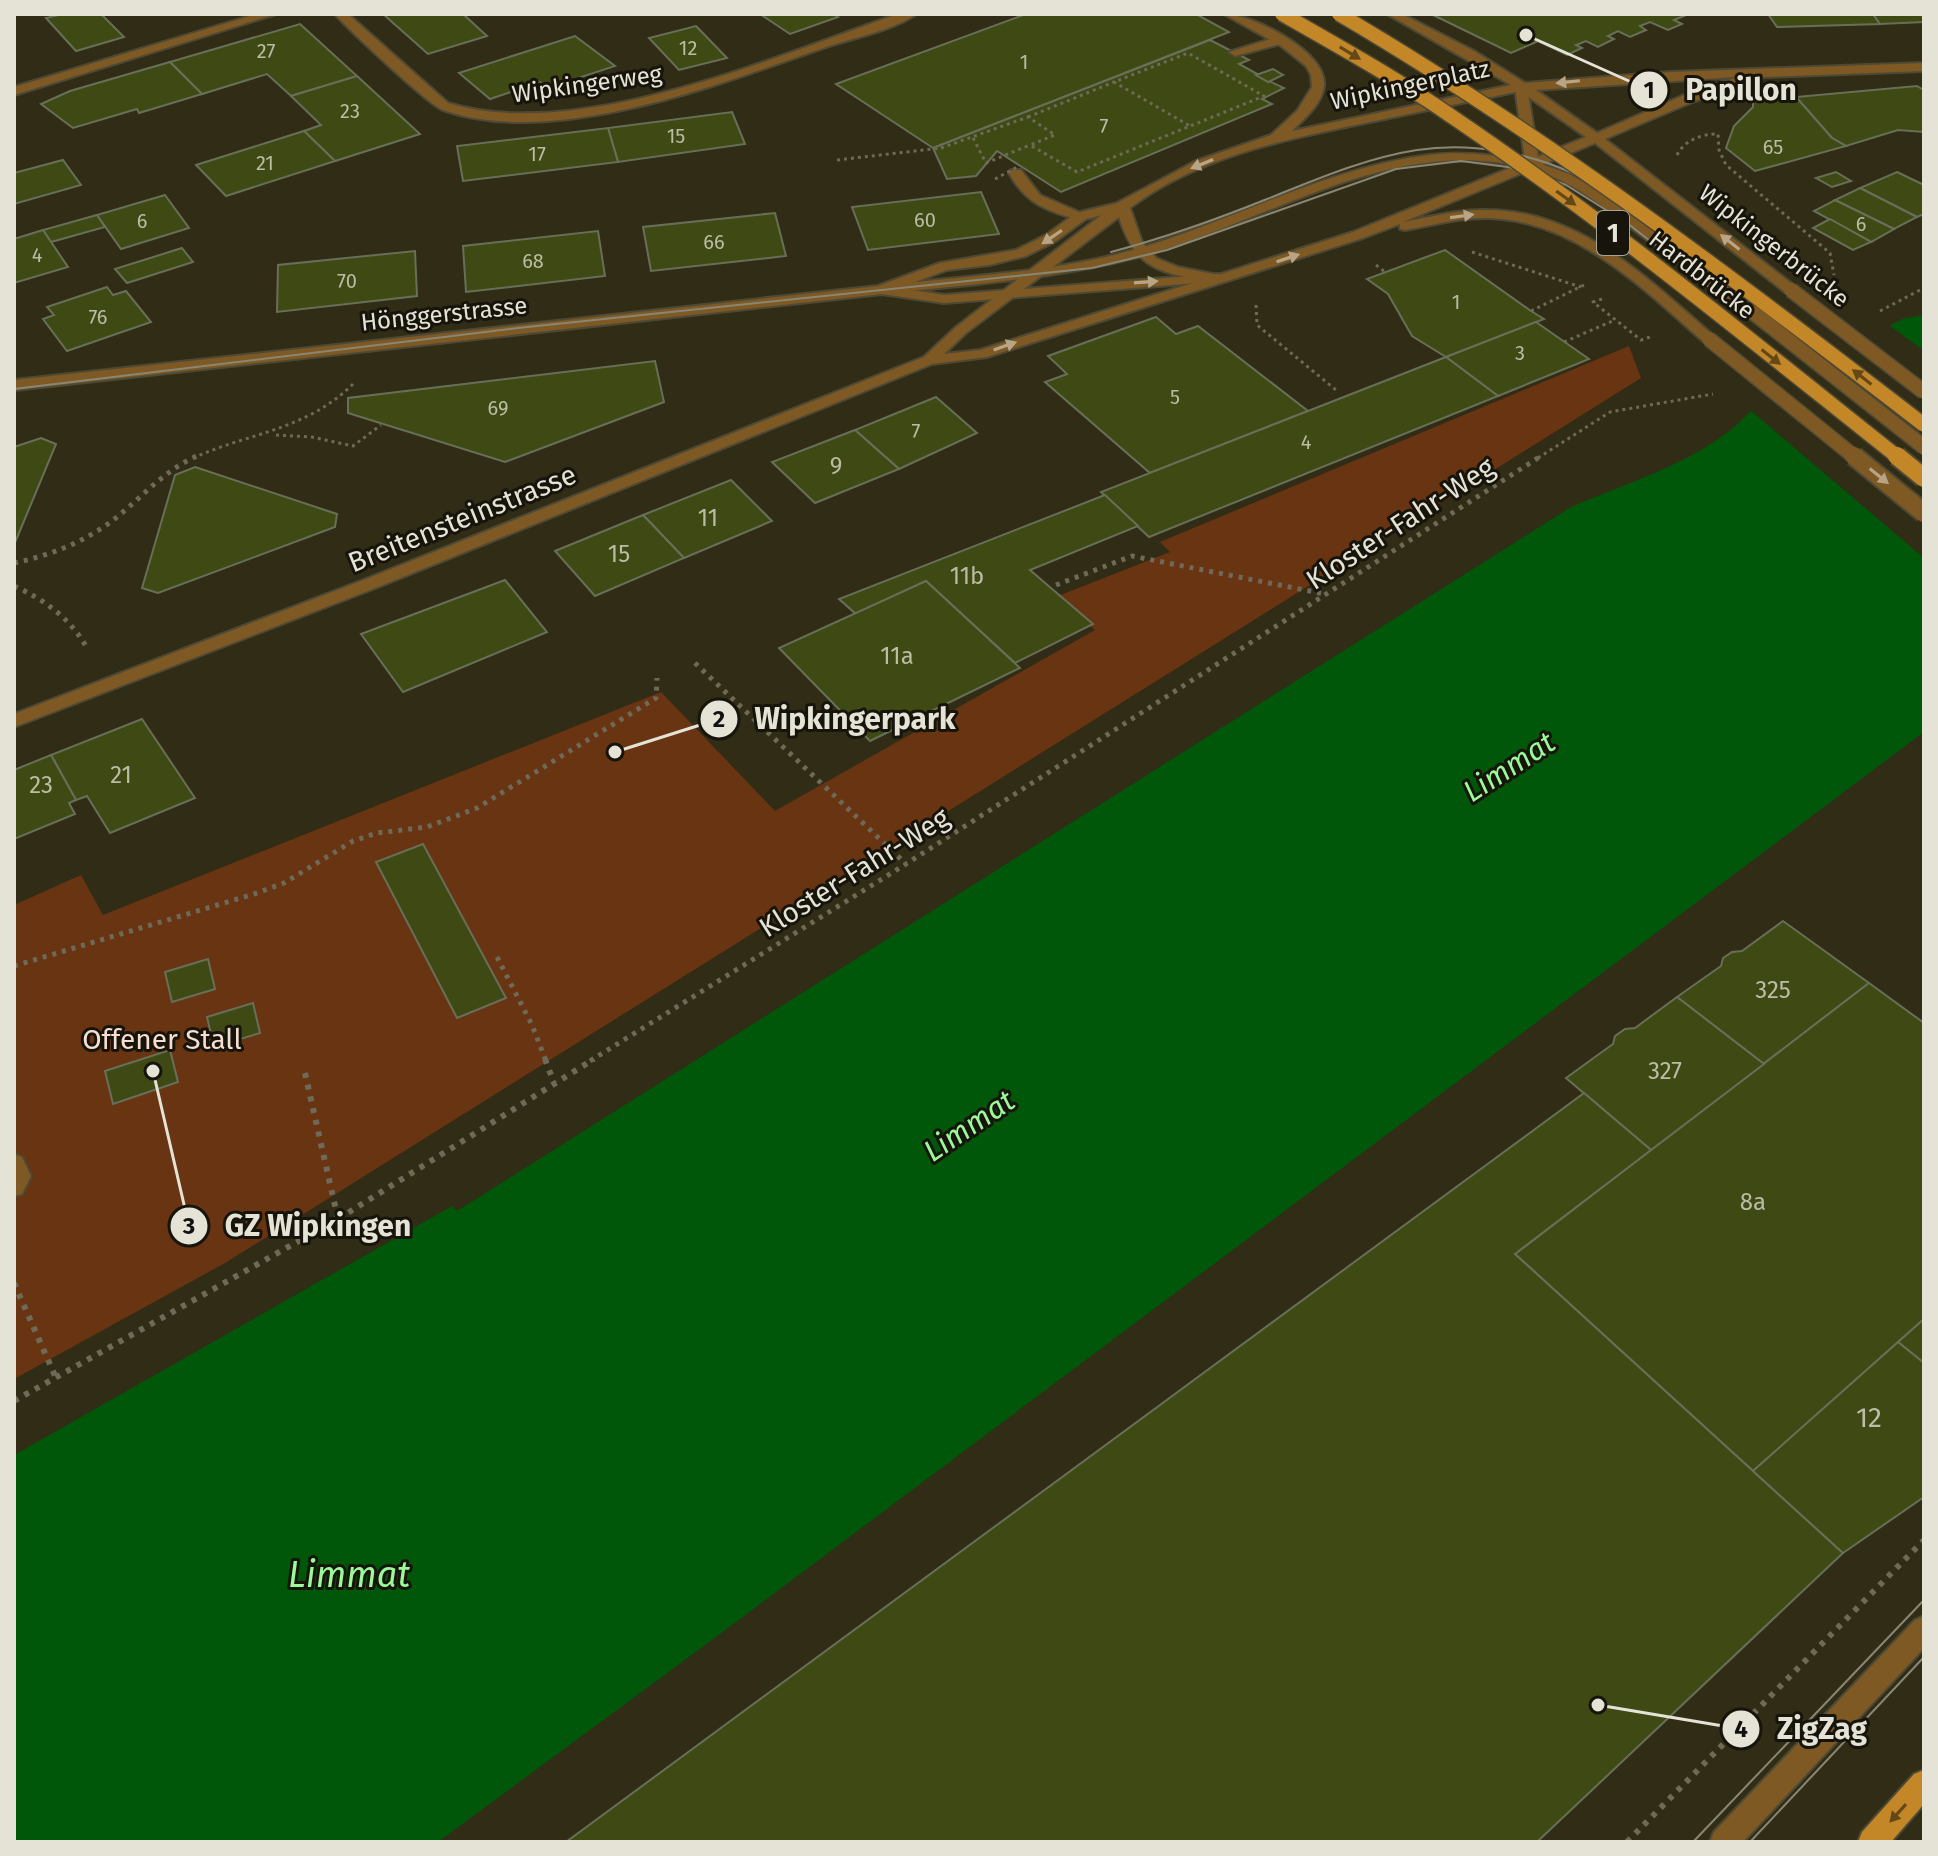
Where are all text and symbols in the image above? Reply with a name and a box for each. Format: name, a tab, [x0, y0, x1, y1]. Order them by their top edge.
house number: 12	[679, 36, 697, 60]
house number: 27	[257, 39, 275, 63]
one-way arrow	[1339, 46, 1361, 60]
house number: 1	[1020, 50, 1028, 74]
street label: Wipkingerplatz	[1328, 54, 1492, 116]
street label: Wipkingerweg	[510, 60, 664, 108]
callout: Papillon	[1629, 63, 1813, 117]
text: Papillon	[1685, 72, 1797, 108]
one-way arrow	[1555, 76, 1580, 89]
text: 1	[1643, 76, 1655, 104]
house number: 23	[340, 99, 360, 123]
house number: 7	[1100, 114, 1109, 138]
house number: 15	[667, 124, 685, 148]
house number: 65	[1763, 135, 1783, 159]
house number: 17	[528, 142, 546, 166]
house number: 21	[256, 151, 274, 175]
one-way arrow	[1190, 158, 1214, 171]
street label: Wipkingerbrücke	[1693, 179, 1855, 313]
one-way arrow	[1555, 190, 1576, 205]
house number: 60	[914, 208, 936, 232]
house number: 6	[137, 209, 147, 233]
one-way arrow	[1450, 209, 1475, 222]
road number: 1	[1597, 211, 1629, 255]
house number: 6	[1856, 212, 1866, 236]
street label: Hardbrücke	[1644, 225, 1760, 325]
one-way arrow	[1041, 229, 1062, 244]
house number: 66	[703, 230, 725, 254]
one-way arrow	[1720, 235, 1740, 251]
house number: 4	[32, 243, 43, 267]
house number: 68	[522, 249, 544, 273]
one-way arrow	[1277, 251, 1301, 263]
house number: 70	[337, 269, 357, 293]
one-way arrow	[1134, 275, 1159, 288]
house number: 1	[1452, 290, 1460, 314]
street label: Hönggerstrasse	[359, 291, 529, 337]
house number: 76	[88, 305, 108, 329]
one-way arrow	[993, 340, 1017, 352]
house number: 3	[1515, 341, 1525, 365]
one-way arrow	[1761, 349, 1781, 365]
one-way arrow	[1852, 370, 1872, 386]
house number: 5	[1170, 385, 1180, 409]
house number: 69	[488, 396, 508, 420]
house number: 7	[912, 419, 921, 443]
house number: 4	[1301, 430, 1312, 454]
street label: Kloster-Fahr-Weg	[1300, 450, 1501, 597]
house number: 9	[830, 452, 842, 480]
street label: Breitensteinstrasse	[343, 458, 581, 579]
one-way arrow	[1869, 467, 1889, 484]
house number: 11	[698, 504, 718, 532]
house number: 15	[608, 540, 630, 568]
house number: 11b	[950, 562, 984, 590]
house number: 11a	[880, 642, 914, 670]
callout: Wipkingerpark	[699, 692, 972, 746]
text: Wipkingerpark	[754, 701, 956, 737]
text: 2	[713, 705, 725, 733]
water label: Limmat	[1457, 724, 1562, 810]
house number: 21	[110, 761, 132, 789]
house number: 23	[29, 771, 53, 799]
street label: Kloster-Fahr-Weg	[753, 801, 956, 944]
house number: 325	[1755, 976, 1791, 1004]
park label: Offener Stall	[82, 1023, 242, 1056]
house number: 327	[1648, 1057, 1682, 1085]
water label: Limmat	[917, 1082, 1022, 1169]
house number: 8a	[1740, 1188, 1766, 1216]
callout: GZ Wipkingen	[169, 1199, 427, 1253]
text: GZ Wipkingen	[225, 1208, 411, 1244]
text: 3	[182, 1212, 195, 1240]
house number: 12	[1856, 1401, 1882, 1434]
water label: Limmat	[288, 1553, 410, 1597]
callout: ZigZag	[1721, 1702, 1883, 1756]
text: ZigZag	[1777, 1711, 1867, 1747]
text: 4	[1734, 1715, 1748, 1743]
one-way arrow	[1890, 1803, 1907, 1823]

